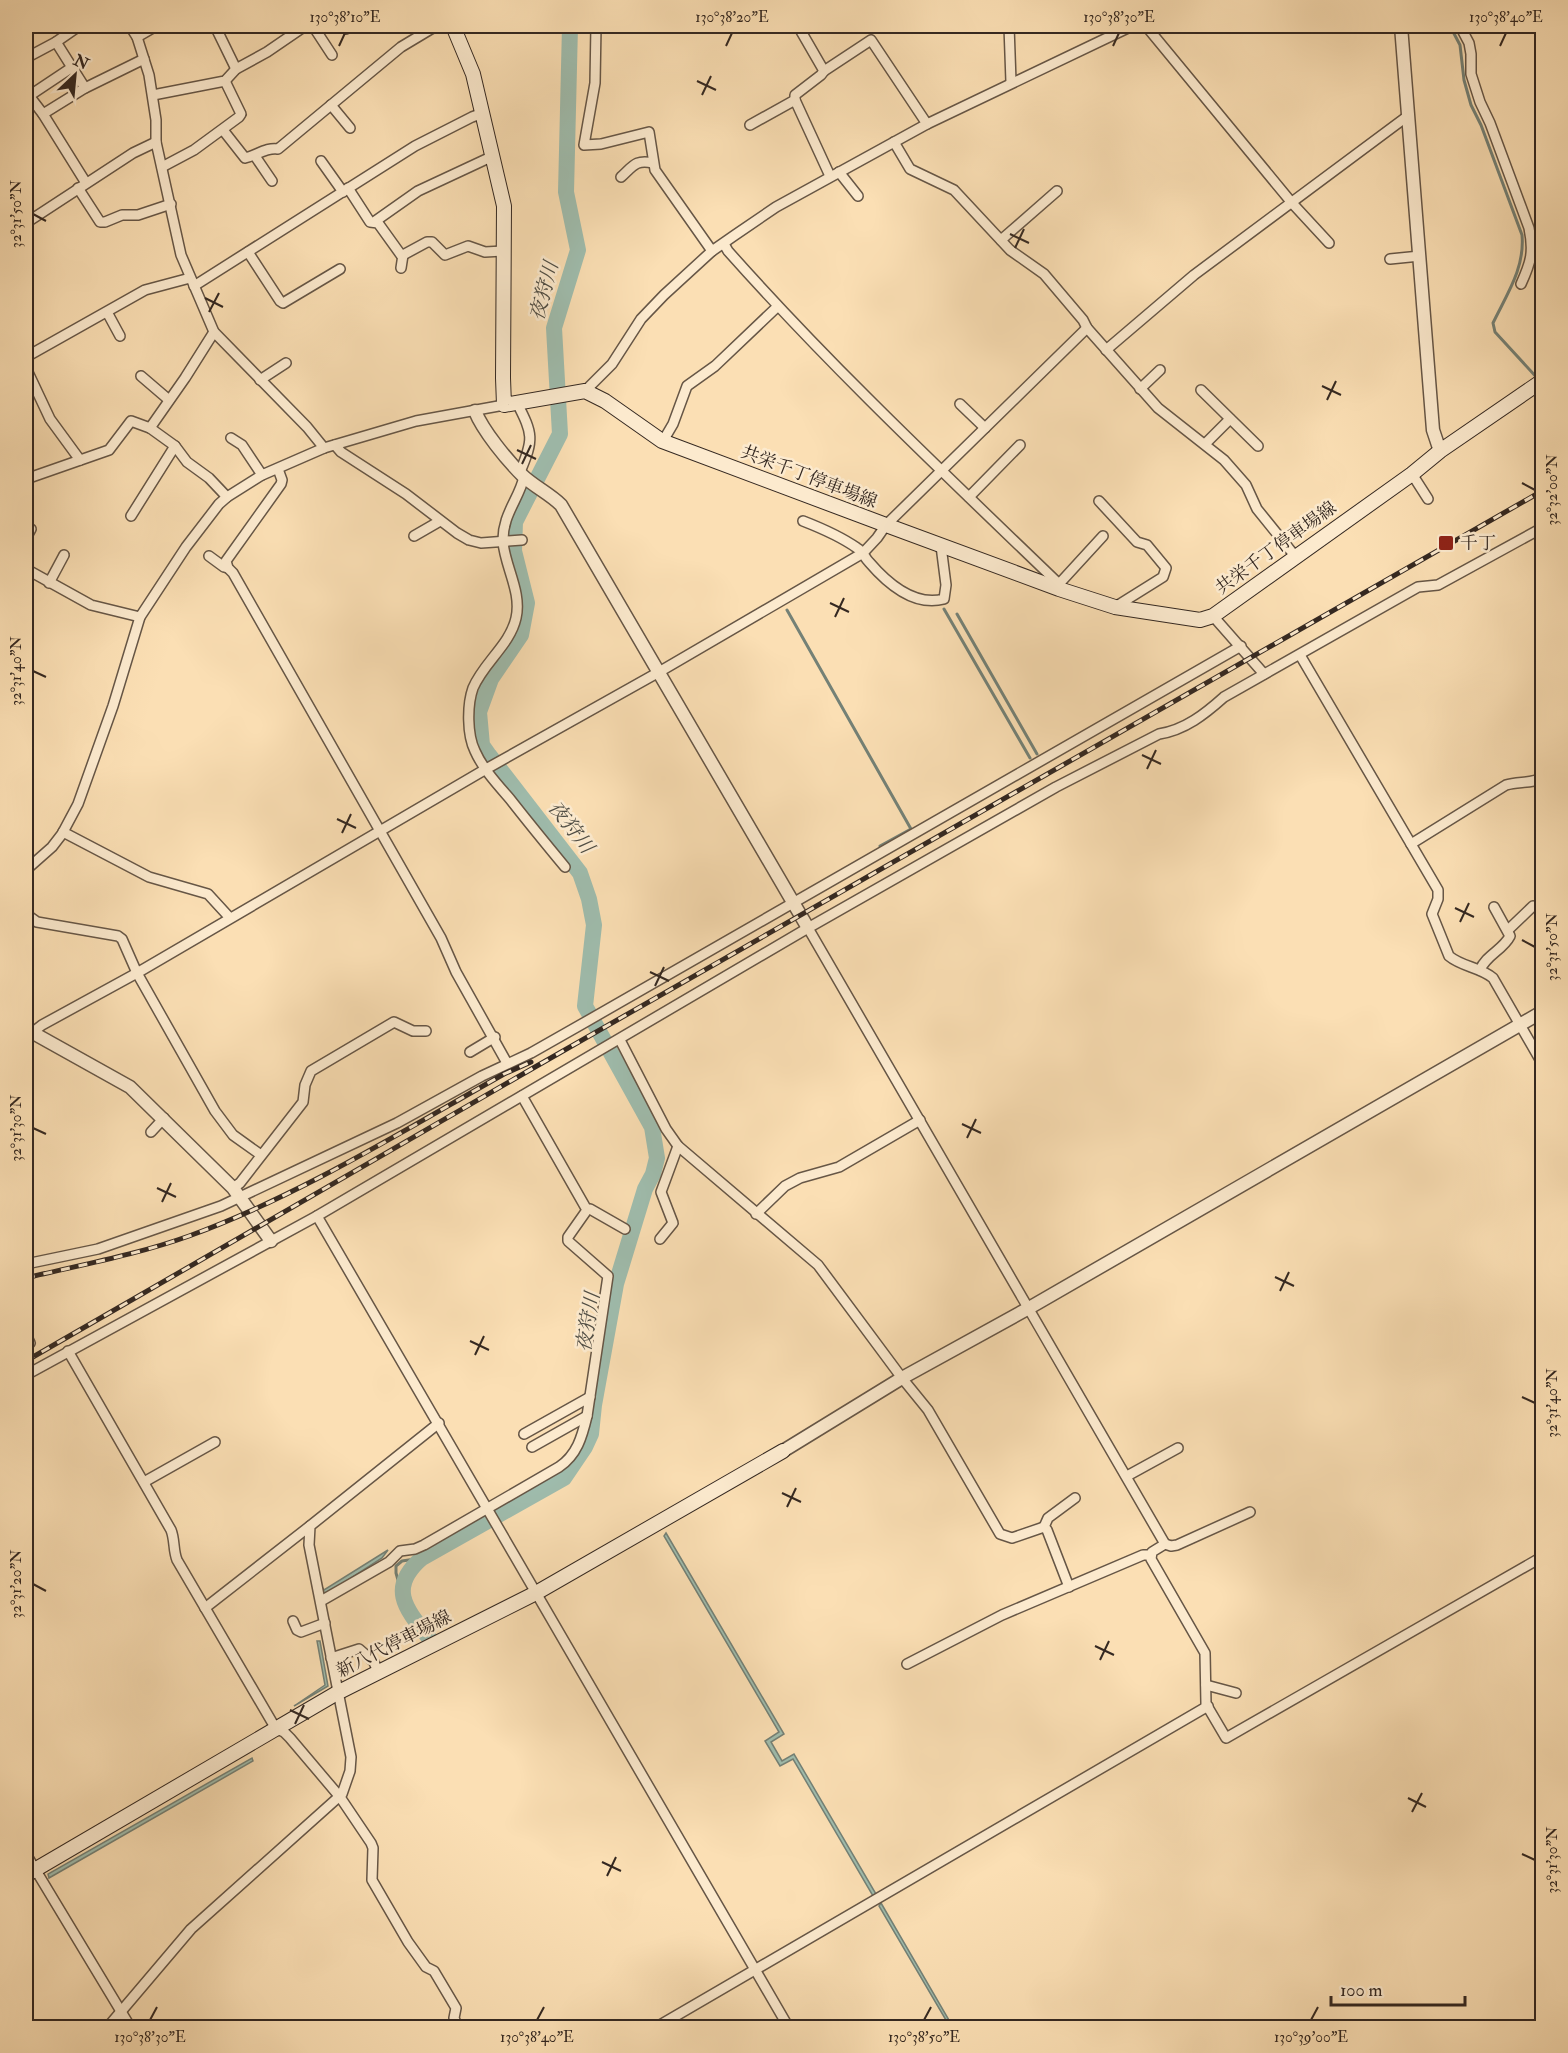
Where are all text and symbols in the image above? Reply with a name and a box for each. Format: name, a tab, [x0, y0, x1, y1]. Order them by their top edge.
text: 130°38'10"E	[309, 8, 381, 27]
text: 130°38'20"E	[695, 8, 769, 27]
text: 130°38'30"E	[1083, 8, 1155, 27]
text: 130°38'40"E	[1469, 8, 1543, 27]
north arrow	[45, 45, 105, 105]
text: N	[69, 50, 93, 75]
text: 32°31'50"N	[7, 180, 26, 248]
water label: 夜狩川	[524, 257, 564, 323]
street label: 共栄千丁停車場線	[738, 440, 880, 514]
text: 32°32'00"N	[1543, 454, 1562, 526]
street label: 共栄千丁停車場線	[1211, 496, 1341, 600]
place label: 千丁	[1460, 532, 1496, 555]
marker: 千丁	[1437, 534, 1455, 552]
text: 32°31'40"N	[7, 636, 26, 706]
water label: 夜狩川	[543, 796, 601, 860]
text: 32°31'50"N	[1543, 913, 1562, 981]
text: 32°31'30"N	[7, 1094, 26, 1162]
water label: 夜狩川	[571, 1288, 605, 1354]
text: 32°31'40"N	[1543, 1368, 1562, 1438]
text: 32°31'20"N	[7, 1549, 26, 1618]
street label: 新八代停車場線	[333, 1605, 455, 1683]
text: 32°31'30"N	[1543, 1826, 1562, 1894]
scale bar	[1331, 1969, 1464, 2007]
text: 100 m	[1340, 1979, 1383, 2002]
text: 130°38'30"E	[114, 2028, 186, 2047]
text: 130°38'40"E	[500, 2028, 574, 2047]
text: 130°38'50"E	[888, 2028, 960, 2047]
text: 130°39'00"E	[1274, 2028, 1348, 2047]

